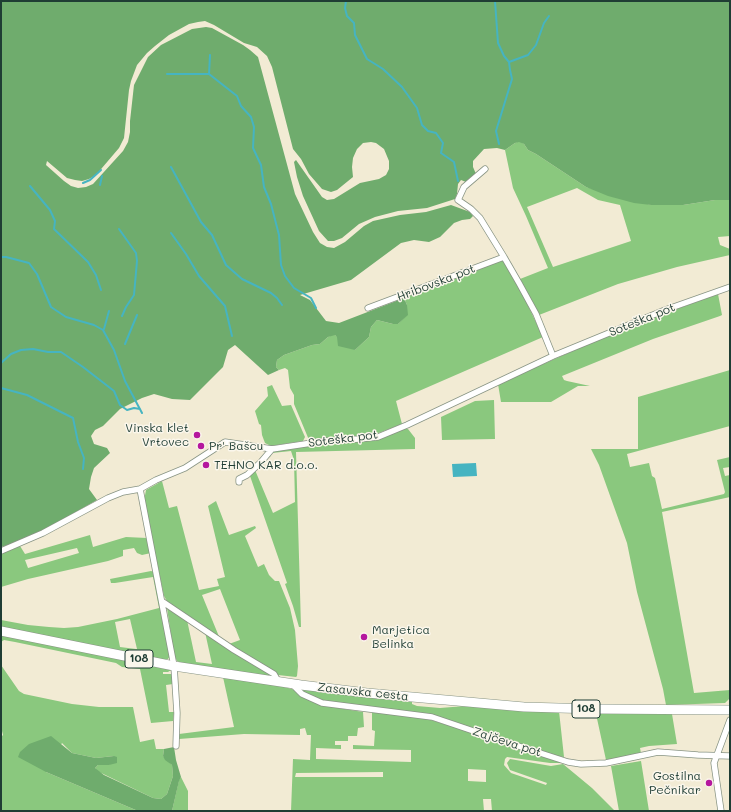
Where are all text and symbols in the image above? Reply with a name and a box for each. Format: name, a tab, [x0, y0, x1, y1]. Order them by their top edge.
street label: Hribovska pot	[395, 261, 477, 305]
street label: Soteška pot	[607, 300, 677, 340]
place label: Vinska klet Vrtovec	[125, 421, 189, 449]
street label: Soteška pot	[307, 428, 379, 450]
marker: Vinska klet Vrtovec	[192, 430, 202, 440]
place label: Pr' Bašcu	[209, 439, 263, 453]
marker: Pr' Bašcu	[196, 441, 206, 451]
place label: TEHNO KAR d.o.o.	[214, 458, 318, 472]
marker: TEHNO KAR d.o.o.	[201, 460, 211, 470]
place label: Marjetica Belinka	[372, 623, 430, 651]
marker: Marjetica Belinka	[359, 632, 369, 642]
road number: 108	[125, 650, 153, 668]
street label: Zasavska cesta	[317, 680, 409, 704]
road number: 108	[572, 700, 600, 718]
street label: Zajčeva pot	[471, 724, 543, 760]
place label: Gostilna Pečnikar	[649, 769, 701, 797]
marker: Gostilna Pečnikar	[704, 778, 714, 788]

